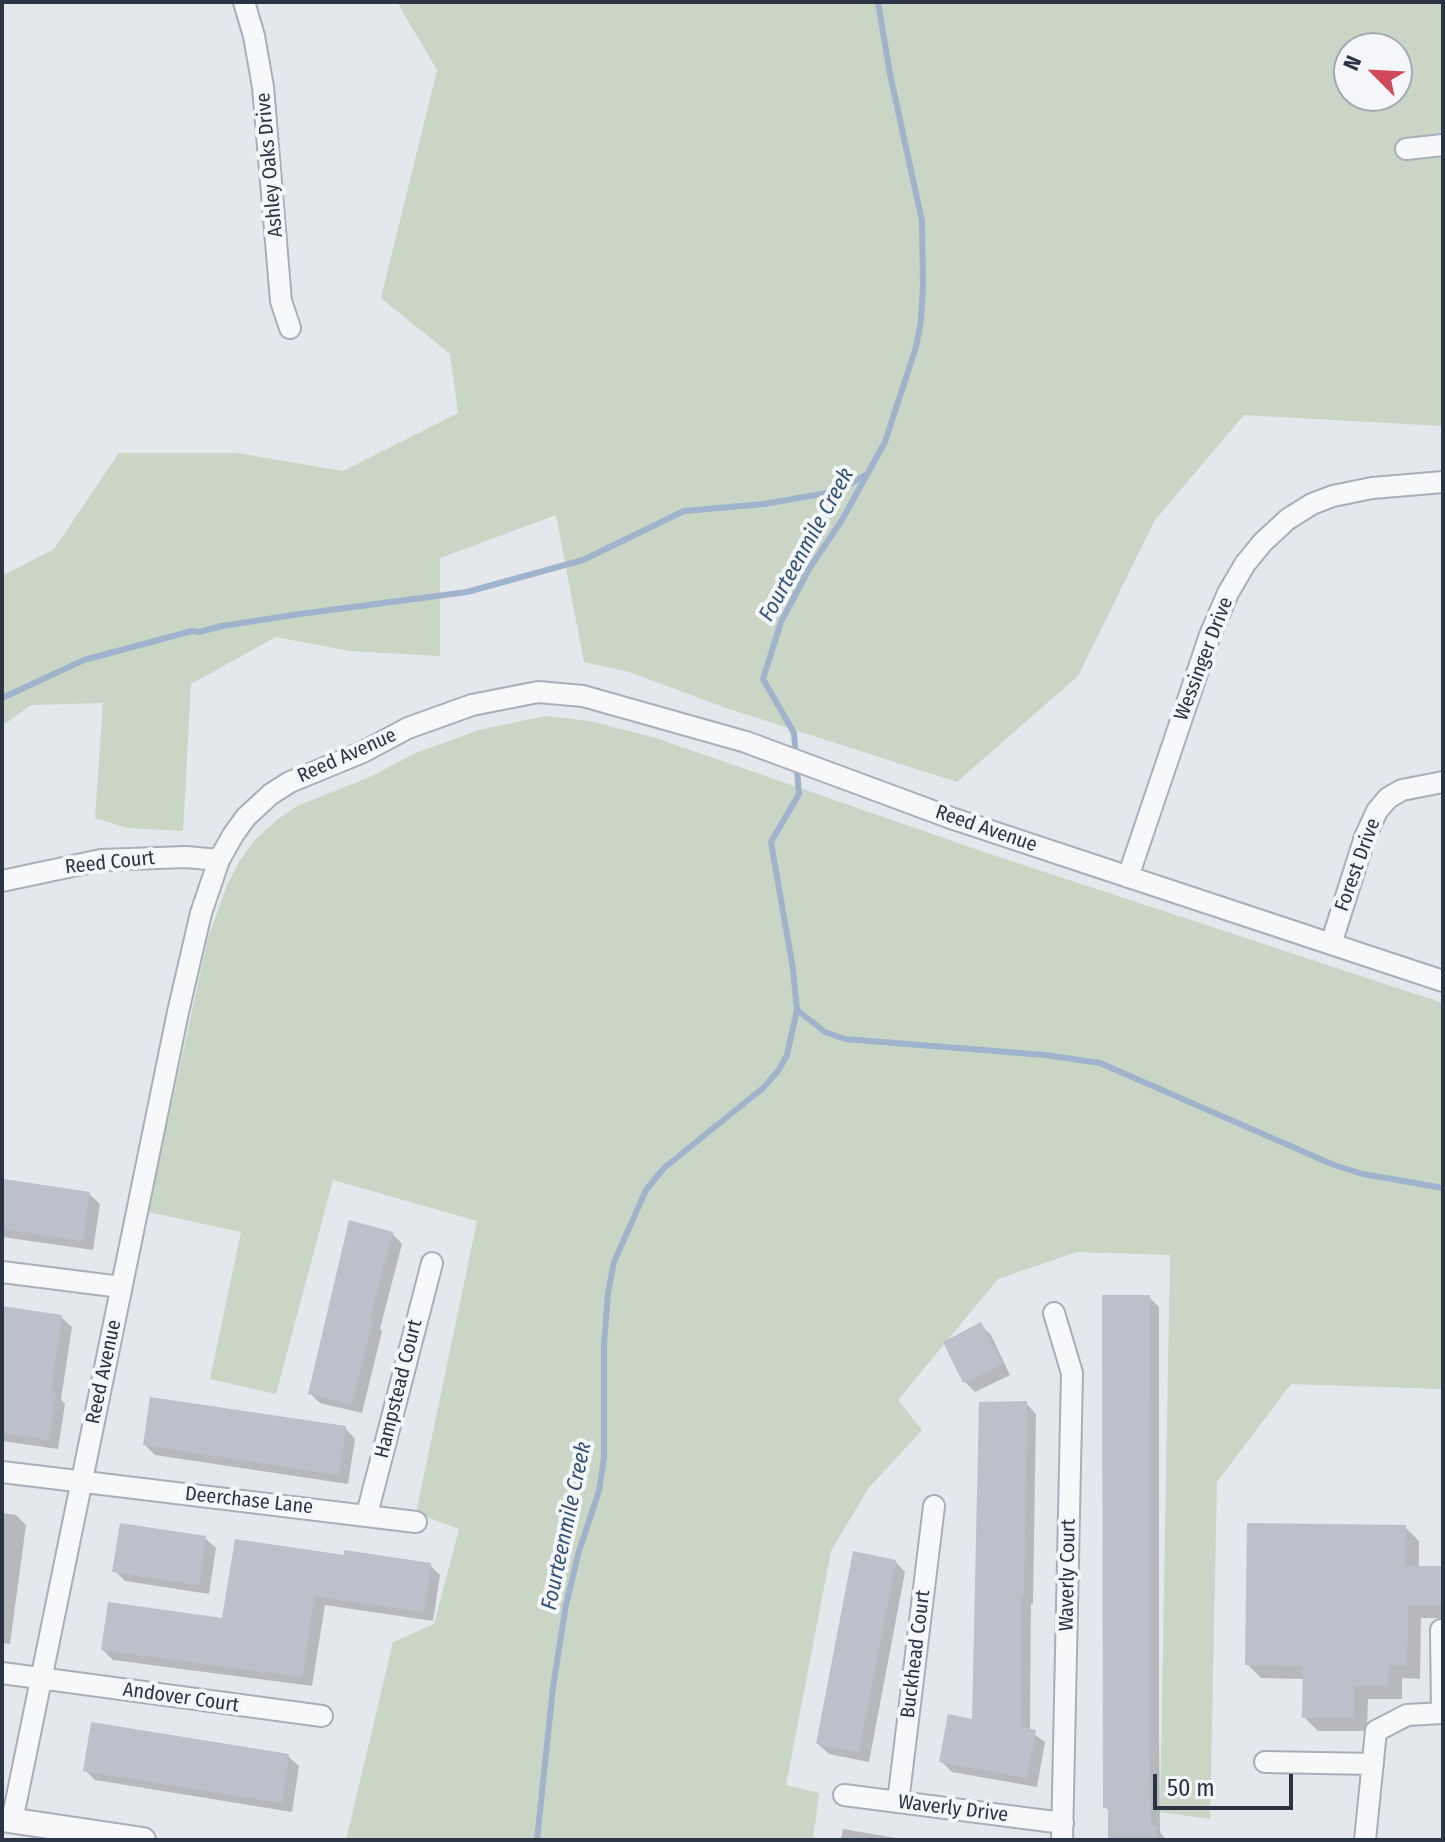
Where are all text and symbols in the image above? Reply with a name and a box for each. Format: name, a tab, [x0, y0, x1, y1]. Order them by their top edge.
north arrow	[1333, 32, 1413, 112]
text: N	[1337, 51, 1367, 74]
street label: Ashley Oaks Drive	[252, 92, 288, 238]
water label: Fourteenmile Creek	[754, 464, 860, 626]
street label: Wessinger Drive	[1169, 594, 1239, 724]
street label: Reed Avenue	[294, 724, 400, 788]
street label: Reed Avenue	[932, 800, 1040, 858]
street label: Forest Drive	[1330, 815, 1386, 915]
street label: Reed Court	[64, 846, 156, 880]
street label: Hampstead Court	[370, 1317, 428, 1461]
street label: Reed Avenue	[81, 1318, 127, 1426]
water label: Fourteenmile Creek	[536, 1440, 598, 1612]
street label: Deerchase Lane	[184, 1482, 314, 1520]
street label: Waverly Court	[1055, 1519, 1081, 1631]
street label: Buckhead Court	[896, 1589, 936, 1719]
street label: Andover Court	[121, 1678, 241, 1718]
scale bar	[1157, 1758, 1297, 1808]
text: 50 m	[1167, 1774, 1215, 1802]
street label: Waverly Drive	[897, 1790, 1009, 1828]

